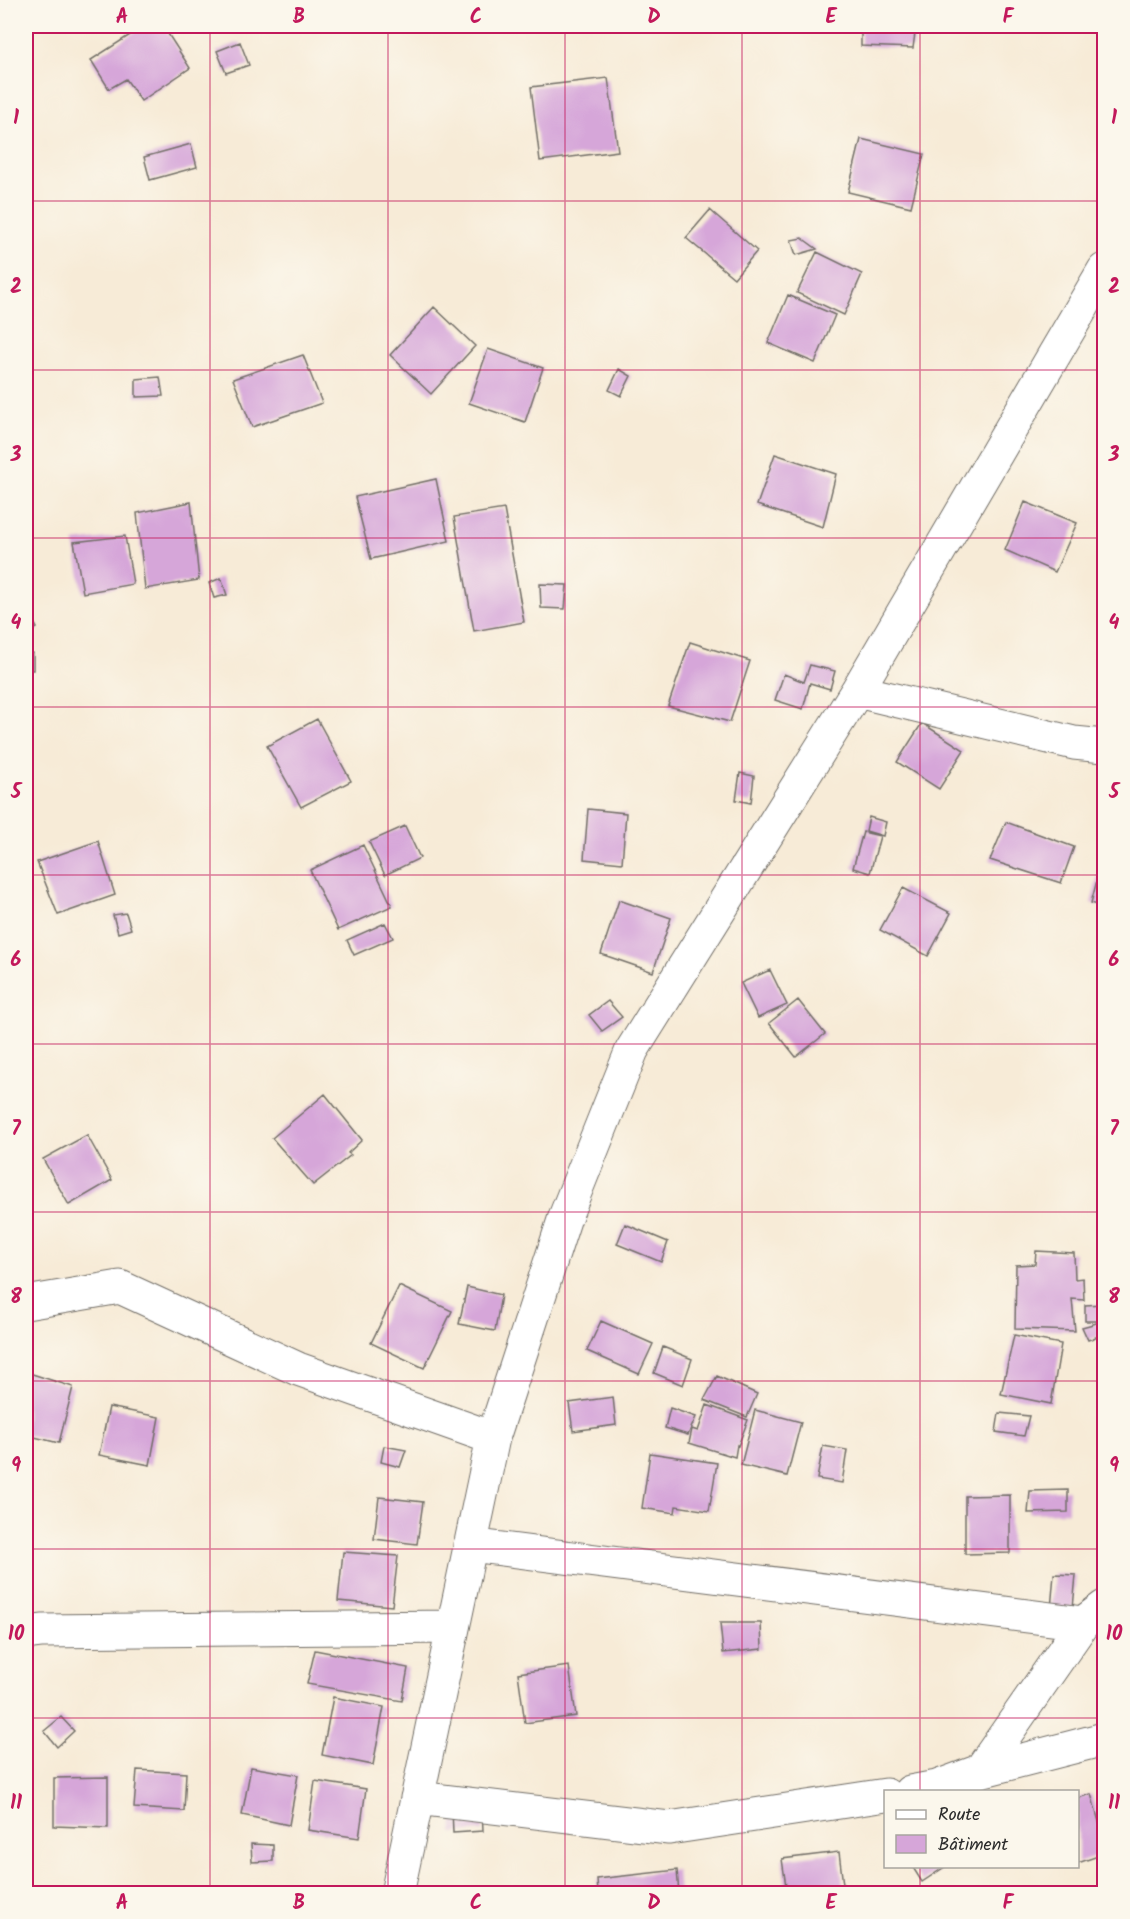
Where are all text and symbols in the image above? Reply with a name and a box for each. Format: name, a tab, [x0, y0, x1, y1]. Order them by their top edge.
text: A	[116, 2, 128, 34]
text: B	[293, 2, 305, 34]
text: C	[470, 2, 482, 34]
text: D	[647, 2, 661, 34]
text: E	[825, 2, 837, 34]
text: F	[1003, 2, 1015, 34]
text: 1	[13, 103, 19, 135]
text: 1	[1111, 103, 1117, 135]
text: 2	[10, 272, 22, 304]
text: 2	[1108, 272, 1120, 304]
text: 3	[10, 440, 22, 472]
text: 3	[1108, 440, 1120, 472]
text: 4	[11, 608, 22, 640]
text: 4	[1109, 608, 1120, 640]
text: 5	[10, 777, 23, 809]
text: 5	[1108, 777, 1121, 809]
text: 6	[11, 945, 22, 977]
text: 6	[1109, 945, 1120, 977]
text: 7	[11, 1114, 21, 1146]
text: 7	[1109, 1114, 1119, 1146]
text: 8	[10, 1282, 22, 1314]
text: 8	[1108, 1282, 1120, 1314]
text: 9	[11, 1451, 21, 1483]
text: 9	[1109, 1451, 1119, 1483]
text: 10	[8, 1619, 25, 1651]
text: 10	[1106, 1619, 1123, 1651]
text: 11	[10, 1788, 22, 1820]
text: 11	[1108, 1788, 1120, 1820]
legend	[884, 1790, 1079, 1868]
text: Route	[938, 1801, 980, 1830]
text: Bâtiment	[938, 1831, 1009, 1860]
text: A	[116, 1888, 128, 1919]
text: B	[293, 1888, 305, 1919]
text: C	[470, 1888, 482, 1919]
text: D	[647, 1888, 661, 1919]
text: E	[825, 1888, 837, 1919]
text: F	[1003, 1888, 1015, 1919]

